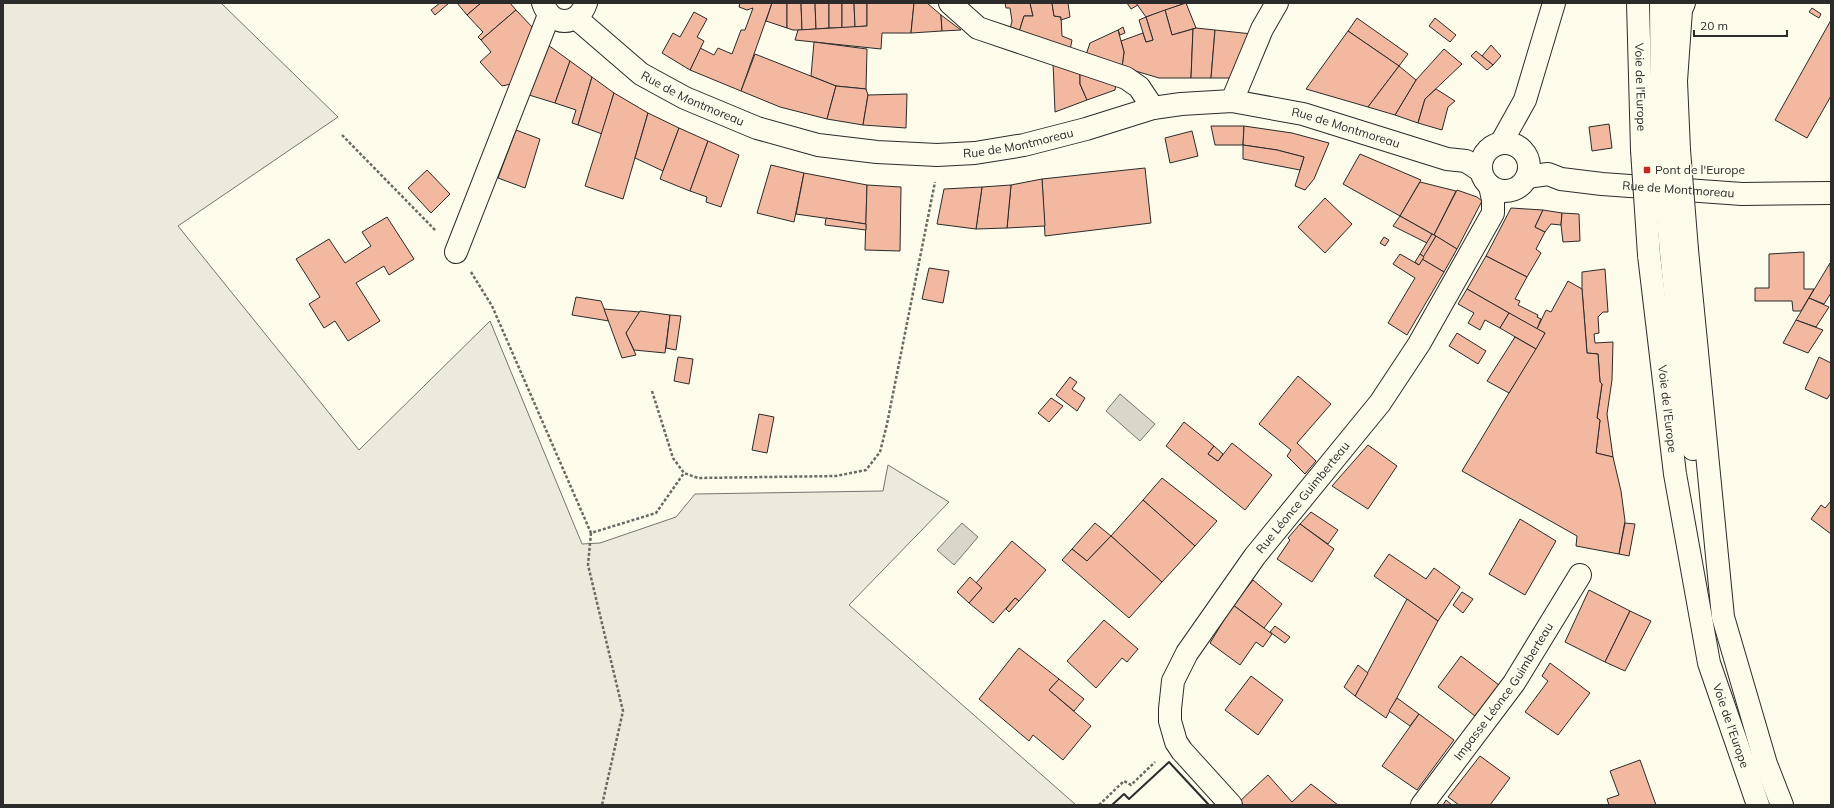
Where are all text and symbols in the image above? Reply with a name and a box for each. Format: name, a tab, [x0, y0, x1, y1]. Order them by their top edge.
scale bar	[1694, 12, 1787, 38]
text: 20 m	[1700, 18, 1728, 33]
street label: Voie de l'Europe	[1632, 43, 1649, 131]
street label: Rue de Montmoreau	[638, 67, 747, 129]
street label: Rue de Montmoreau	[1290, 104, 1402, 151]
street label: Rue de Montmoreau	[963, 125, 1075, 161]
place label: Pont de l'Europe	[1655, 162, 1745, 177]
marker: Pont de l'Europe	[1642, 165, 1652, 175]
street label: Rue de Montmoreau	[1622, 177, 1735, 200]
street label: Voie de l'Europe	[1655, 364, 1680, 454]
street label: Rue Léonce Guimberteau	[1252, 438, 1352, 556]
street label: Impasse Léonce Guimberteau	[1450, 620, 1556, 763]
street label: Voie de l'Europe	[1710, 681, 1753, 770]

